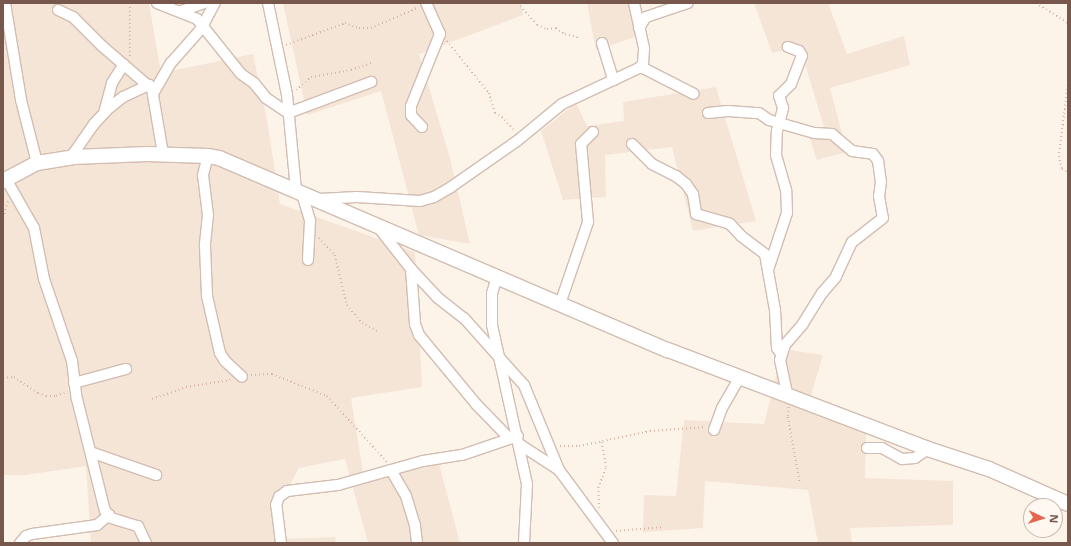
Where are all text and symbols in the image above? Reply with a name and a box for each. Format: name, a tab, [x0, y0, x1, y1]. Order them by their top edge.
north arrow	[1023, 498, 1063, 538]
text: N	[1047, 514, 1062, 524]

